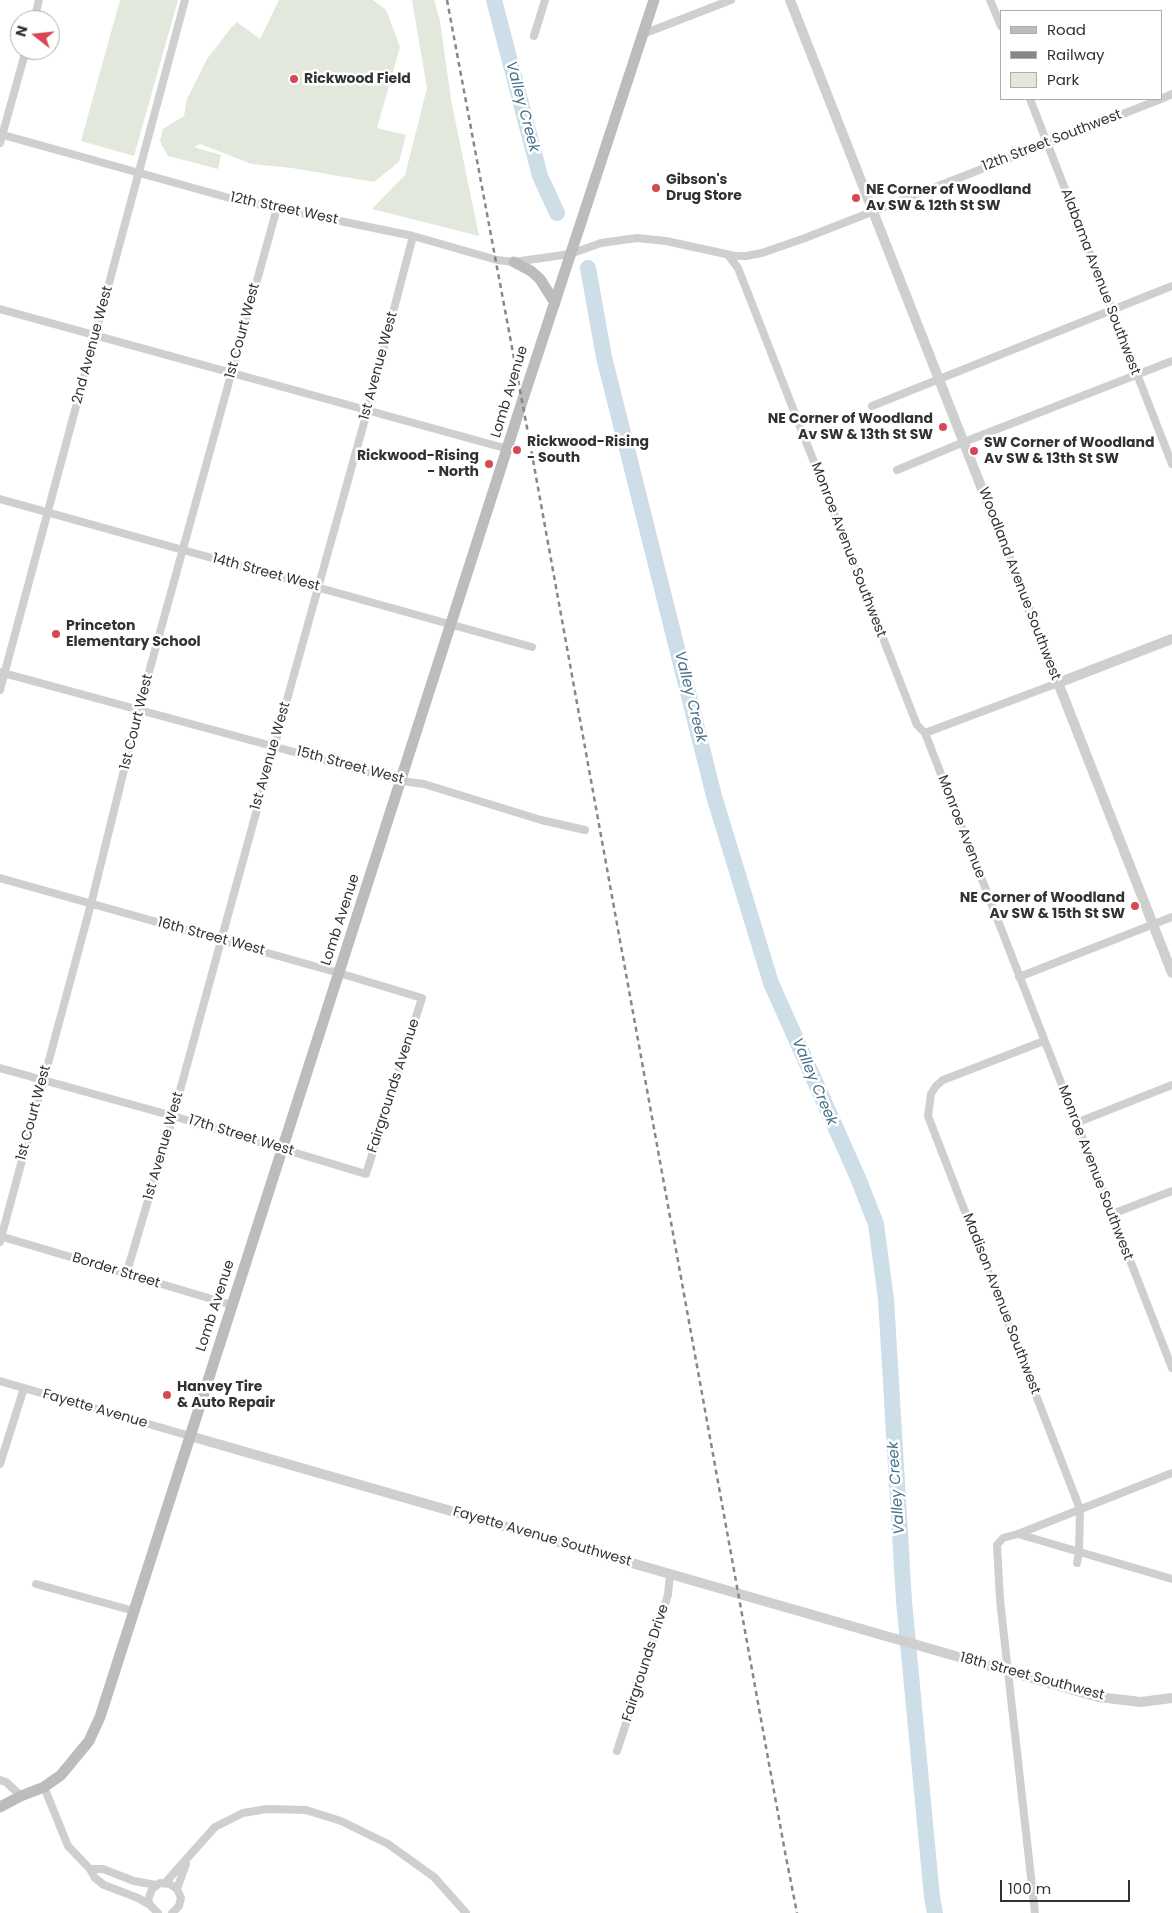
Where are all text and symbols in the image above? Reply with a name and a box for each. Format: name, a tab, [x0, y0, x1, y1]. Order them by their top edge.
north arrow	[10, 10, 60, 60]
legend	[1000, 10, 1162, 100]
text: Road	[1047, 19, 1086, 40]
text: N	[10, 23, 33, 39]
text: Railway	[1047, 44, 1105, 65]
water label: Valley Creek	[501, 60, 543, 154]
text: Park	[1047, 69, 1079, 90]
place label: Rickwood Field	[304, 71, 411, 87]
marker: Rickwood Field	[288, 73, 300, 85]
street label: 12th Street Southwest	[980, 107, 1124, 175]
place label: Gibson's Drug Store	[666, 172, 742, 204]
marker: Gibson's Drug Store	[650, 182, 662, 194]
place label: NE Corner of Woodland Av SW & 12th St SW	[866, 182, 1031, 214]
street label: Alabama Avenue Southwest	[1057, 187, 1143, 377]
street label: 12th Street West	[229, 189, 339, 229]
marker: NE Corner of Woodland Av SW & 12th St SW	[850, 192, 862, 204]
street label: 1st Court West	[222, 281, 264, 381]
street label: 2nd Avenue West	[69, 284, 117, 406]
street label: 1st Avenue West	[356, 310, 402, 422]
street label: Lomb Avenue	[488, 344, 532, 440]
place label: NE Corner of Woodland Av SW & 13th St SW	[768, 411, 933, 444]
marker: NE Corner of Woodland Av SW & 13th St SW	[937, 421, 949, 433]
place label: Rickwood-Rising - South	[527, 434, 649, 467]
place label: SW Corner of Woodland Av SW & 13th St SW	[984, 435, 1154, 468]
marker: Rickwood-Rising - South	[511, 444, 523, 456]
marker: SW Corner of Woodland Av SW & 13th St SW	[968, 445, 980, 457]
place label: Rickwood-Rising - North	[357, 448, 479, 481]
marker: Rickwood-Rising - North	[483, 458, 495, 470]
street label: Monroe Avenue Southwest	[807, 460, 889, 640]
street label: Woodland Avenue Southwest	[974, 485, 1064, 683]
street label: 14th Street West	[210, 551, 322, 595]
place label: Princeton Elementary School	[66, 618, 201, 650]
marker: Princeton Elementary School	[50, 628, 62, 640]
water label: Valley Creek	[670, 650, 710, 744]
street label: 1st Court West	[117, 672, 157, 772]
street label: 1st Avenue West	[248, 700, 294, 812]
street label: 15th Street West	[294, 744, 406, 788]
street label: Monroe Avenue	[934, 773, 988, 881]
street label: Lomb Avenue	[318, 872, 364, 968]
place label: NE Corner of Woodland Av SW & 15th St SW	[960, 890, 1125, 922]
marker: NE Corner of Woodland Av SW & 15th St SW	[1129, 900, 1141, 912]
street label: 16th Street West	[155, 915, 267, 959]
street label: Fairgrounds Avenue	[364, 1017, 424, 1155]
water label: Valley Creek	[787, 1036, 841, 1128]
street label: 1st Court West	[13, 1063, 55, 1163]
street label: Monroe Avenue Southwest	[1054, 1083, 1136, 1263]
street label: 1st Avenue West	[141, 1090, 187, 1202]
street label: 17th Street West	[186, 1112, 296, 1160]
street label: Madison Avenue Southwest	[959, 1211, 1043, 1397]
street label: Border Street	[70, 1250, 162, 1292]
street label: Lomb Avenue	[193, 1258, 239, 1354]
place label: Hanvey Tire & Auto Repair	[177, 1379, 275, 1411]
street label: Fayette Avenue	[41, 1386, 149, 1432]
marker: Hanvey Tire & Auto Repair	[161, 1389, 173, 1401]
water label: Valley Creek	[885, 1441, 909, 1535]
street label: Fayette Avenue Southwest	[451, 1503, 633, 1571]
street label: Fairgrounds Drive	[619, 1602, 673, 1724]
street label: 18th Street Southwest	[958, 1650, 1106, 1704]
scale bar	[1002, 1870, 1132, 1902]
text: 100 m	[1008, 1878, 1051, 1899]

